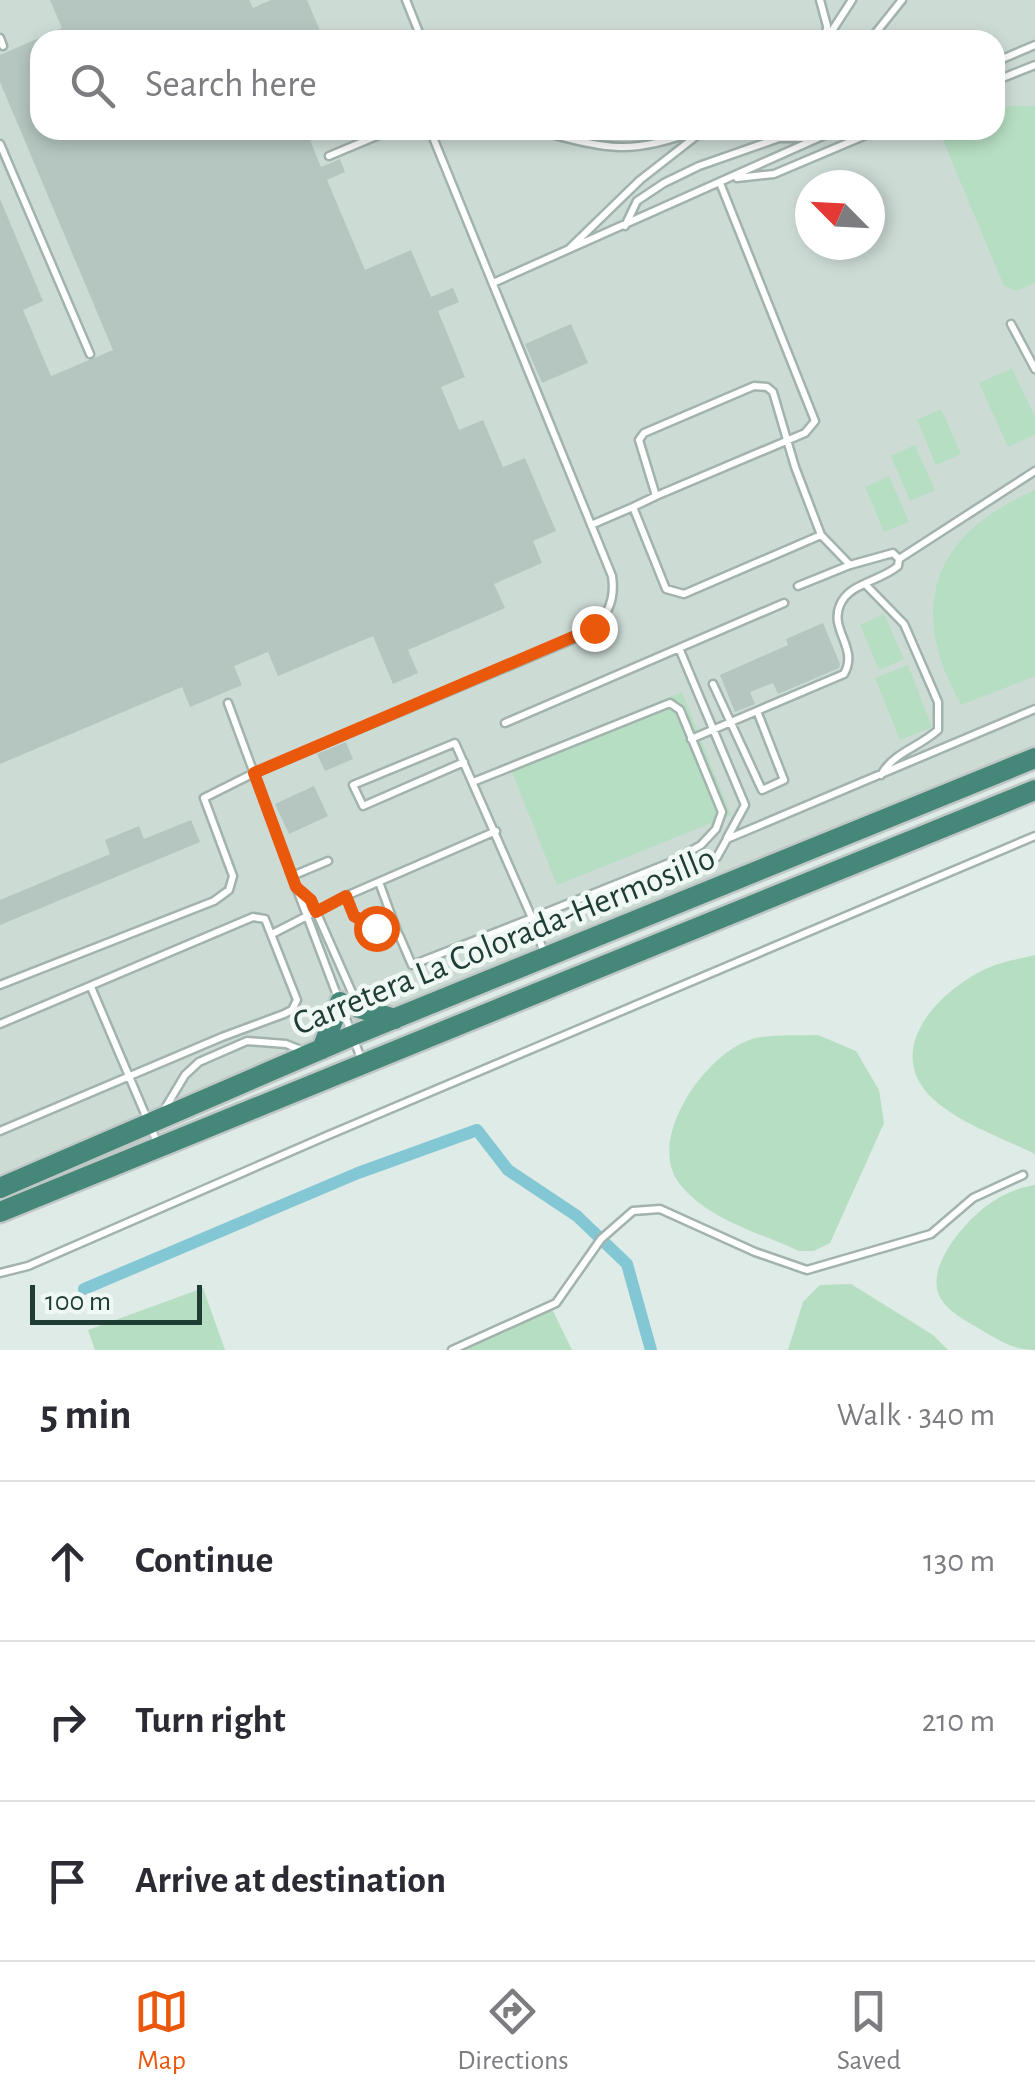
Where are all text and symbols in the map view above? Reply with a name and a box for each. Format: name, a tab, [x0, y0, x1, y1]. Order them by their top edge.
search box	[30, 30, 1005, 140]
icon: search	[65, 58, 120, 113]
text: Search here	[145, 66, 317, 104]
north arrow	[795, 170, 885, 260]
route end	[572, 606, 618, 652]
street label: Carretera La Colorada-Hermosillo	[288, 840, 720, 1042]
route start	[354, 906, 400, 952]
scale bar	[30, 1280, 202, 1324]
text: 100 m	[45, 1288, 111, 1316]
text: 5 min	[40, 1394, 132, 1436]
text: Walk · 340 m	[837, 1399, 995, 1431]
icon: ahead	[40, 1534, 95, 1589]
text: Continue	[135, 1542, 273, 1580]
text: 130 m	[923, 1545, 995, 1577]
icon: right	[40, 1694, 95, 1749]
text: Turn right	[135, 1702, 285, 1740]
text: 210 m	[922, 1705, 995, 1737]
icon: arrive	[40, 1854, 95, 1909]
text: Arrive at destination	[135, 1862, 446, 1900]
tab: Map	[134, 1984, 189, 2078]
tab: Directions	[457, 1984, 569, 2078]
tab: Saved	[837, 1984, 901, 2078]

